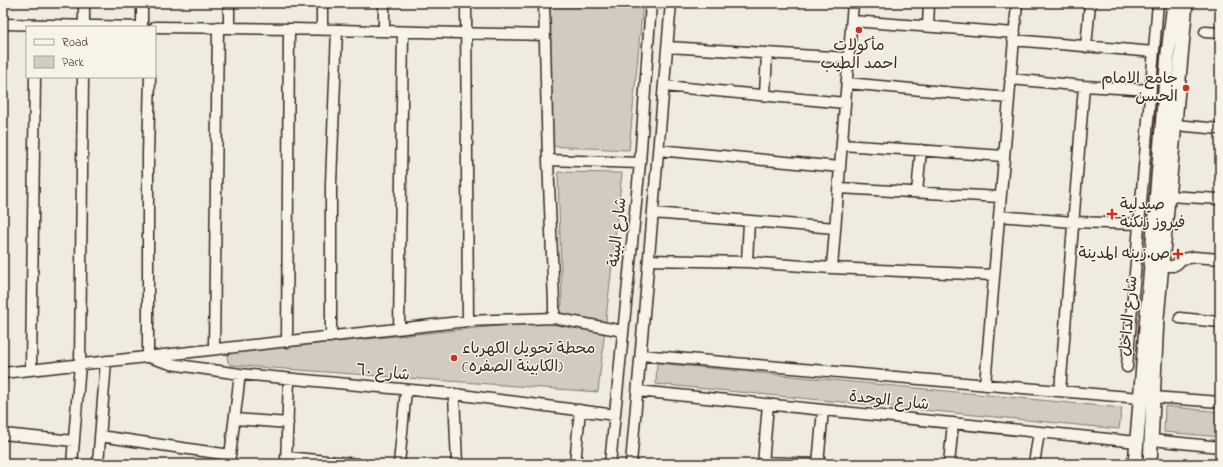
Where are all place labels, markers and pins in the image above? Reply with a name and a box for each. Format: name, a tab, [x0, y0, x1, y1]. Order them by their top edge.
marker: مأكولات احمد الطيب	[854, 25, 864, 35]
place label: مأكولات احمد الطيب	[821, 34, 897, 76]
place label: جامع الامام الحسن	[1101, 67, 1178, 109]
marker: جامع الامام الحسن	[1181, 83, 1191, 93]
place label: صيدلية فيروز زنكنة	[1120, 193, 1185, 235]
marker: صيدلية فيروز زنكنة	[1107, 209, 1117, 219]
place label: ص.زينه المدينة	[1078, 242, 1170, 266]
marker: ص.زينه المدينة	[1173, 249, 1183, 259]
place label: محطة تحويل الكهرباء (الكابينة الصفره)	[462, 337, 595, 379]
marker: محطة تحويل الكهرباء (الكابينة الصفره)	[449, 353, 459, 363]

